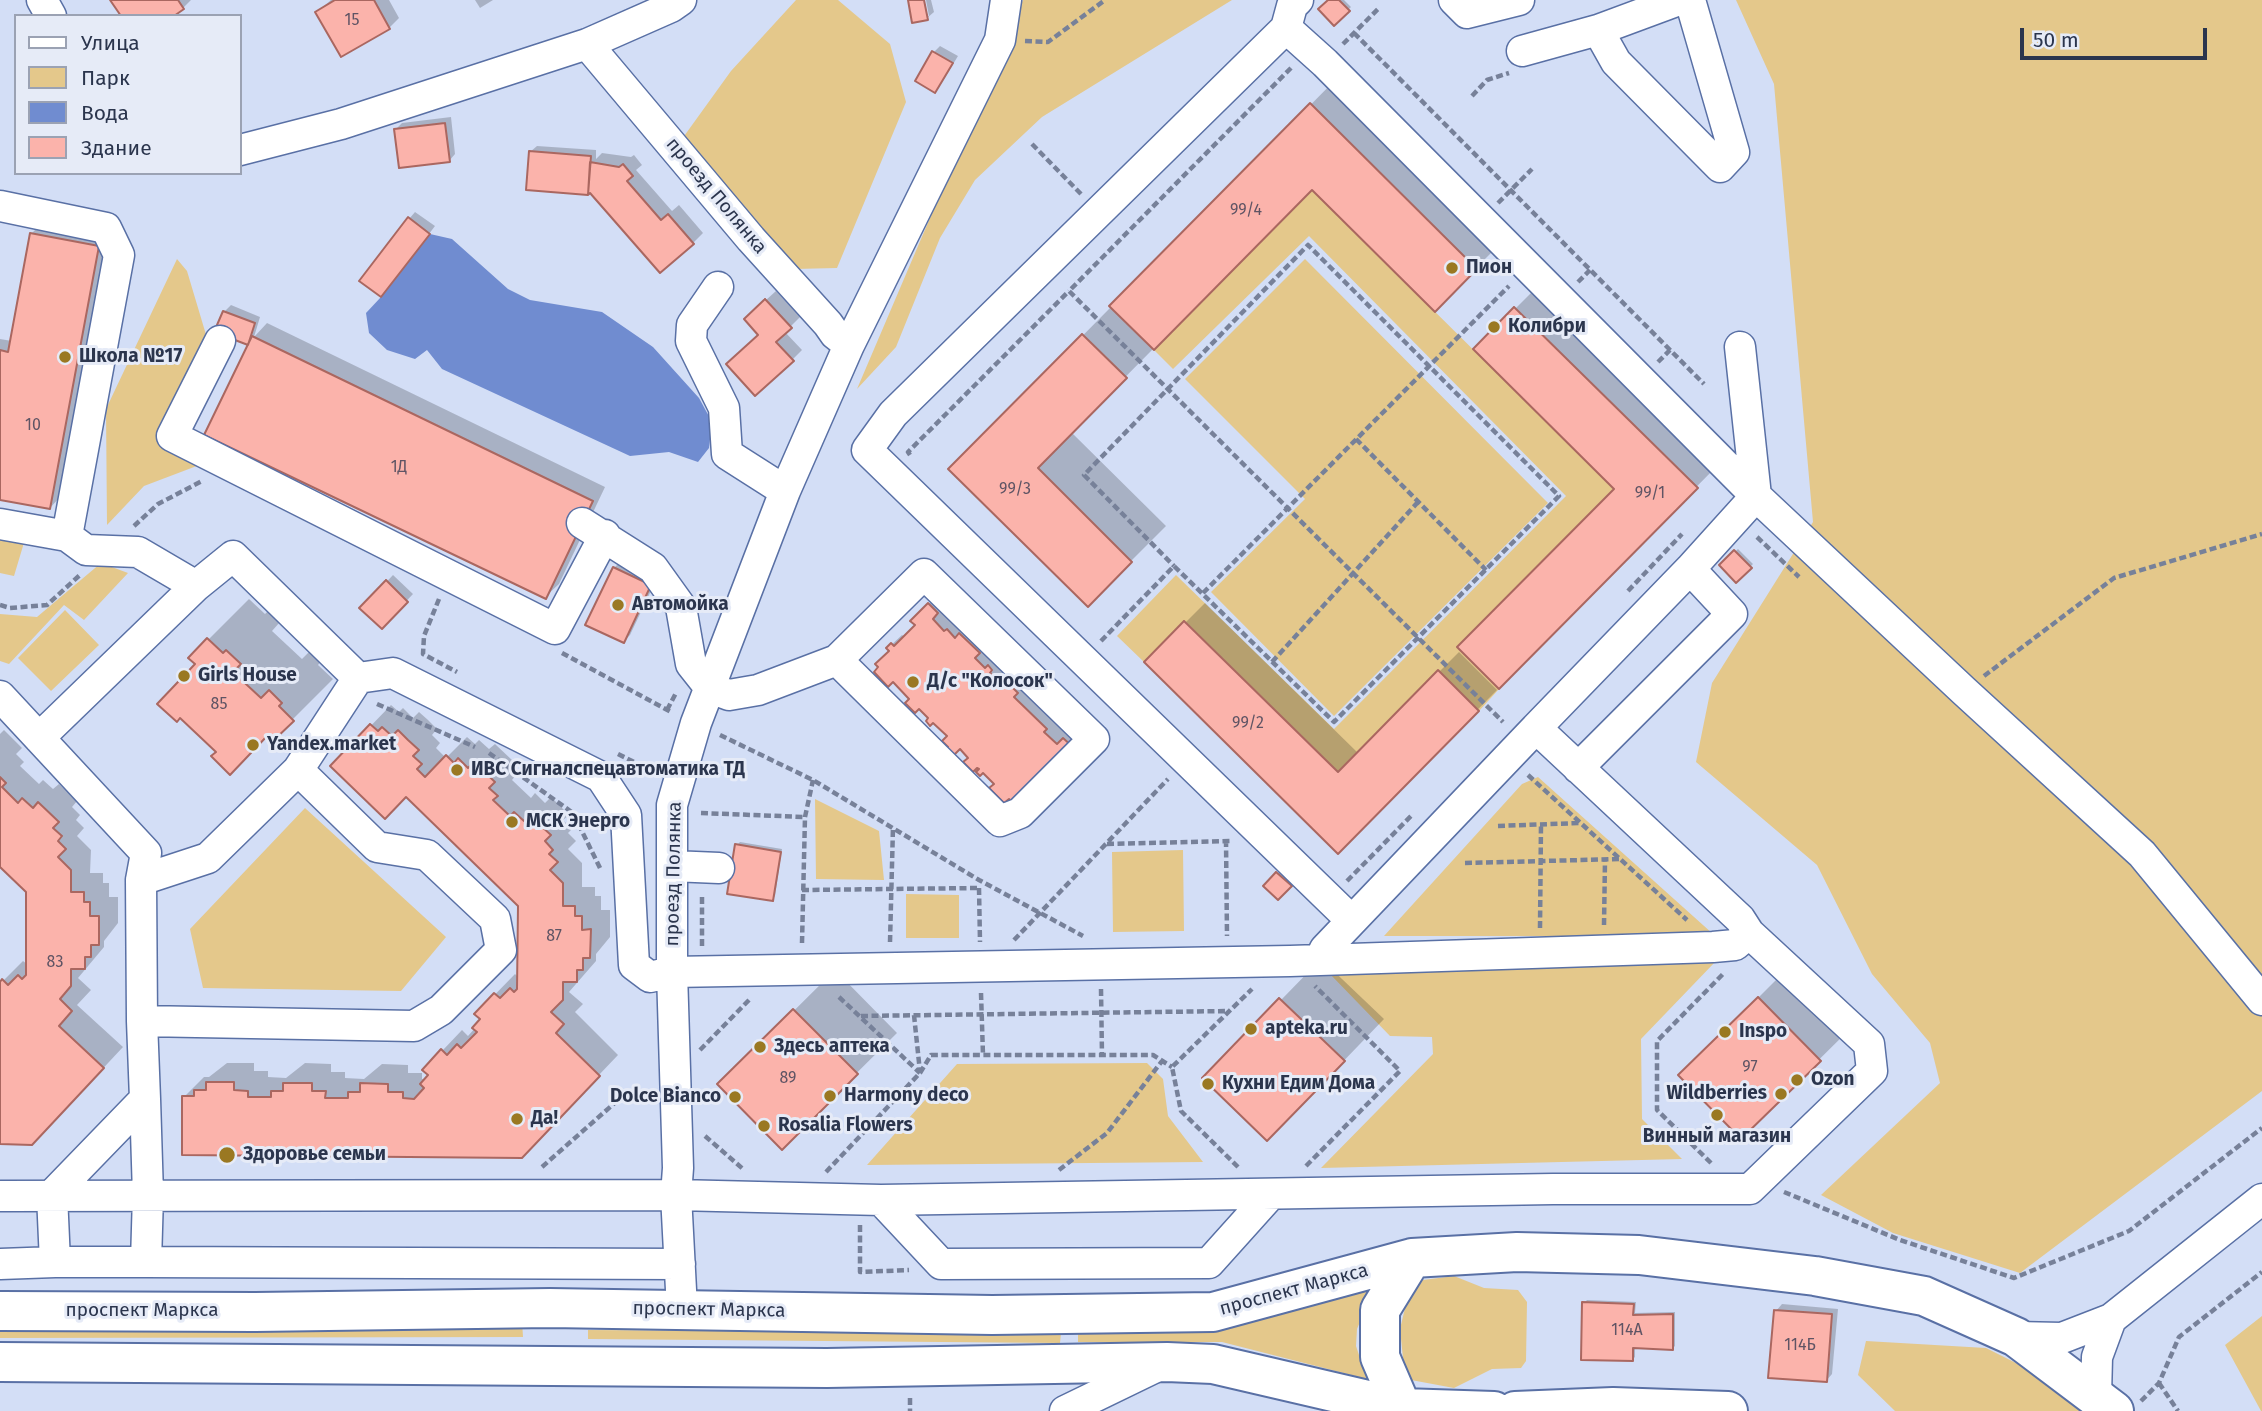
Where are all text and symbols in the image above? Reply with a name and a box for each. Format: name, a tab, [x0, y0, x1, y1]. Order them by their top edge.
house number: 15	[345, 11, 359, 31]
legend	[14, 14, 242, 175]
scale bar	[2024, 14, 2211, 58]
text: 50 m	[2033, 27, 2079, 53]
text: Улица	[81, 30, 140, 56]
text: Парк	[81, 65, 130, 91]
text: Вода	[81, 100, 129, 126]
street label: проезд Полянка	[661, 133, 771, 259]
text: Здание	[81, 135, 152, 161]
house number: 99/4	[1230, 201, 1262, 221]
place label: Пион	[1466, 257, 1512, 279]
marker: Пион	[1444, 260, 1460, 276]
place label: Колибри	[1508, 316, 1586, 338]
marker: Колибри	[1486, 319, 1502, 335]
place label: Школа №17	[79, 346, 182, 368]
marker: Школа №17	[57, 349, 73, 365]
house number: 10	[25, 416, 41, 436]
house number: 1Д	[391, 458, 407, 478]
house number: 99/3	[999, 480, 1031, 500]
house number: 99/1	[1635, 484, 1665, 504]
place label: Автомойка	[632, 594, 729, 616]
marker: Автомойка	[610, 597, 626, 613]
place label: Girls House	[198, 665, 297, 687]
marker: Girls House	[176, 668, 192, 684]
place label: Д/с "Колосок"	[927, 671, 1053, 693]
marker: Д/с "Колосок"	[905, 674, 921, 690]
house number: 85	[211, 695, 227, 715]
house number: 99/2	[1232, 714, 1264, 734]
place label: Yandex.market	[267, 734, 396, 756]
marker: Yandex.market	[245, 737, 261, 753]
place label: ИВС Сигналспецавтоматика ТД	[471, 759, 745, 781]
marker: ИВС Сигналспецавтоматика ТД	[449, 762, 465, 778]
street label: проезд Полянка	[661, 801, 687, 947]
place label: МСК Энерго	[526, 811, 630, 833]
marker: МСК Энерго	[504, 814, 520, 830]
house number: 87	[546, 927, 562, 947]
house number: 83	[47, 953, 63, 973]
place label: apteka.ru	[1265, 1018, 1348, 1040]
marker: apteka.ru	[1243, 1021, 1259, 1037]
place label: Inspo	[1739, 1021, 1787, 1043]
marker: Inspo	[1717, 1024, 1733, 1040]
place label: Здесь аптека	[774, 1036, 890, 1058]
marker: Здесь аптека	[752, 1039, 768, 1055]
house number: 97	[1742, 1058, 1758, 1078]
house number: 89	[780, 1069, 796, 1089]
place label: Ozon	[1811, 1069, 1855, 1091]
marker: Ozon	[1789, 1072, 1805, 1088]
place label: Кухни Едим Дома	[1222, 1073, 1375, 1095]
marker: Кухни Едим Дома	[1200, 1076, 1216, 1092]
place label: Wildberries	[1667, 1083, 1767, 1105]
place label: Harmony deco	[844, 1085, 969, 1107]
place label: Dolce Bianco	[610, 1086, 721, 1108]
marker: Wildberries	[1773, 1086, 1789, 1102]
marker: Harmony deco	[822, 1088, 838, 1104]
marker: Dolce Bianco	[727, 1089, 743, 1105]
marker: Винный магазин	[1709, 1107, 1725, 1123]
place label: Да!	[531, 1108, 558, 1130]
marker: Да!	[509, 1111, 525, 1127]
place label: Rosalia Flowers	[778, 1115, 913, 1137]
marker: Rosalia Flowers	[756, 1118, 772, 1134]
place label: Винный магазин	[1643, 1126, 1791, 1148]
place label: Здоровье семьи	[243, 1144, 386, 1166]
marker: Здоровье семьи	[217, 1145, 237, 1165]
street label: проспект Маркса	[1217, 1259, 1371, 1321]
street label: проспект Маркса	[632, 1297, 786, 1323]
street label: проспект Маркса	[65, 1300, 219, 1322]
house number: 114А	[1611, 1321, 1643, 1341]
house number: 114Б	[1784, 1336, 1816, 1356]

